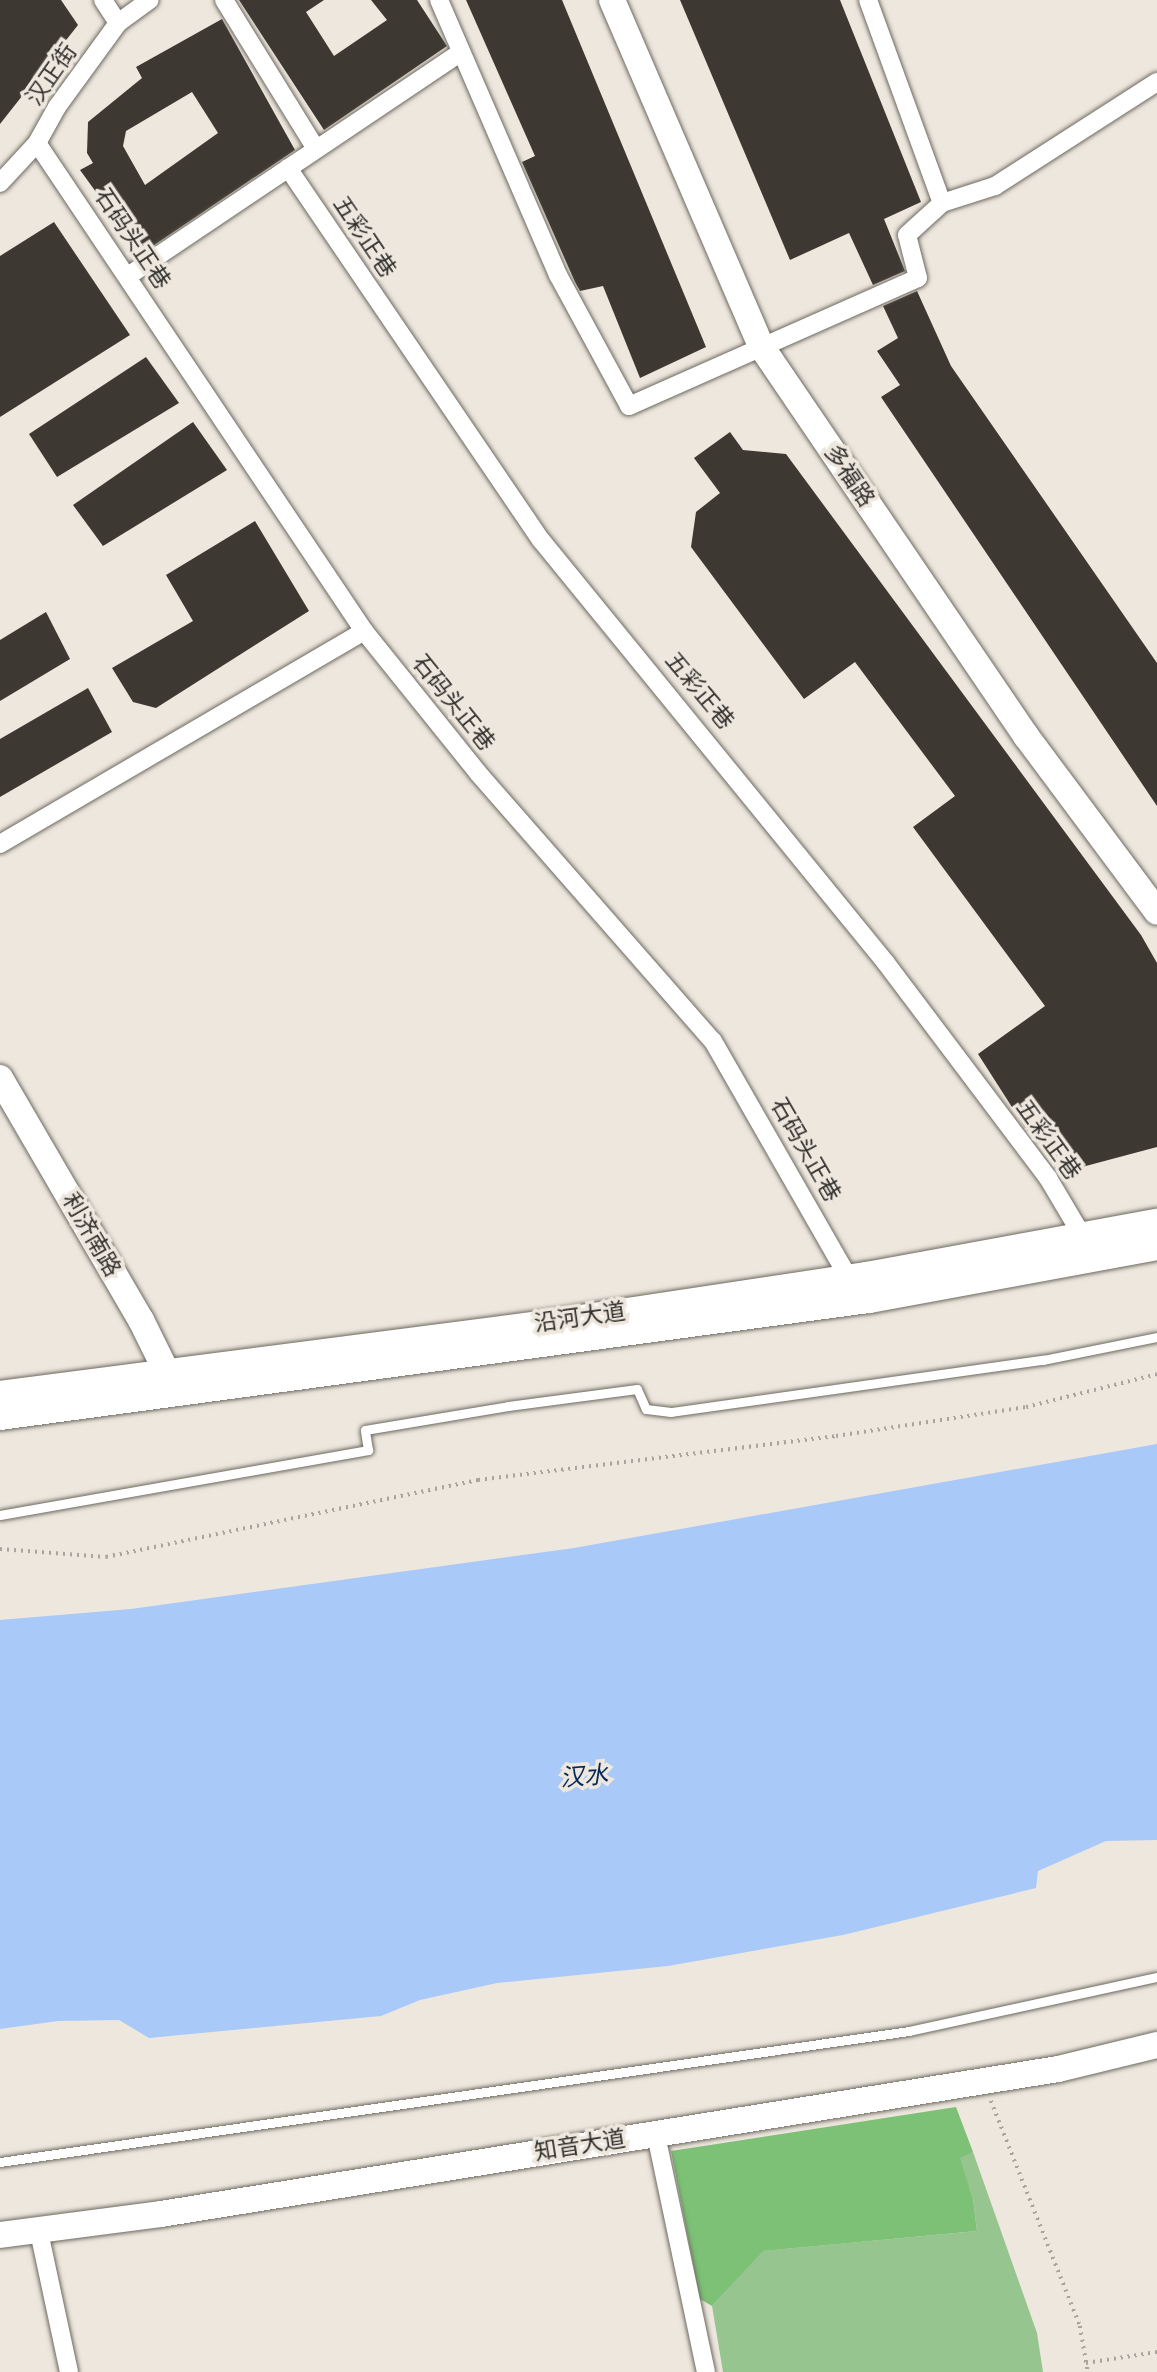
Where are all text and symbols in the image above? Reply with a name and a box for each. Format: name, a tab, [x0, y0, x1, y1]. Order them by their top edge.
street label: 汉正街	[21, 39, 83, 111]
street label: 石码头正巷	[88, 184, 176, 294]
street label: 五彩正巷	[327, 191, 401, 283]
street label: 多福路	[818, 440, 880, 512]
street label: 五彩正巷	[659, 647, 739, 735]
street label: 石码头正巷	[406, 650, 500, 756]
street label: 石码头正巷	[764, 1093, 846, 1207]
street label: 五彩正巷	[1010, 1095, 1086, 1185]
street label: 利济南路	[56, 1188, 126, 1282]
street label: 沿河大道	[533, 1298, 627, 1338]
water label: 汉水	[559, 1761, 609, 1793]
street label: 知音大道	[532, 2125, 628, 2167]

